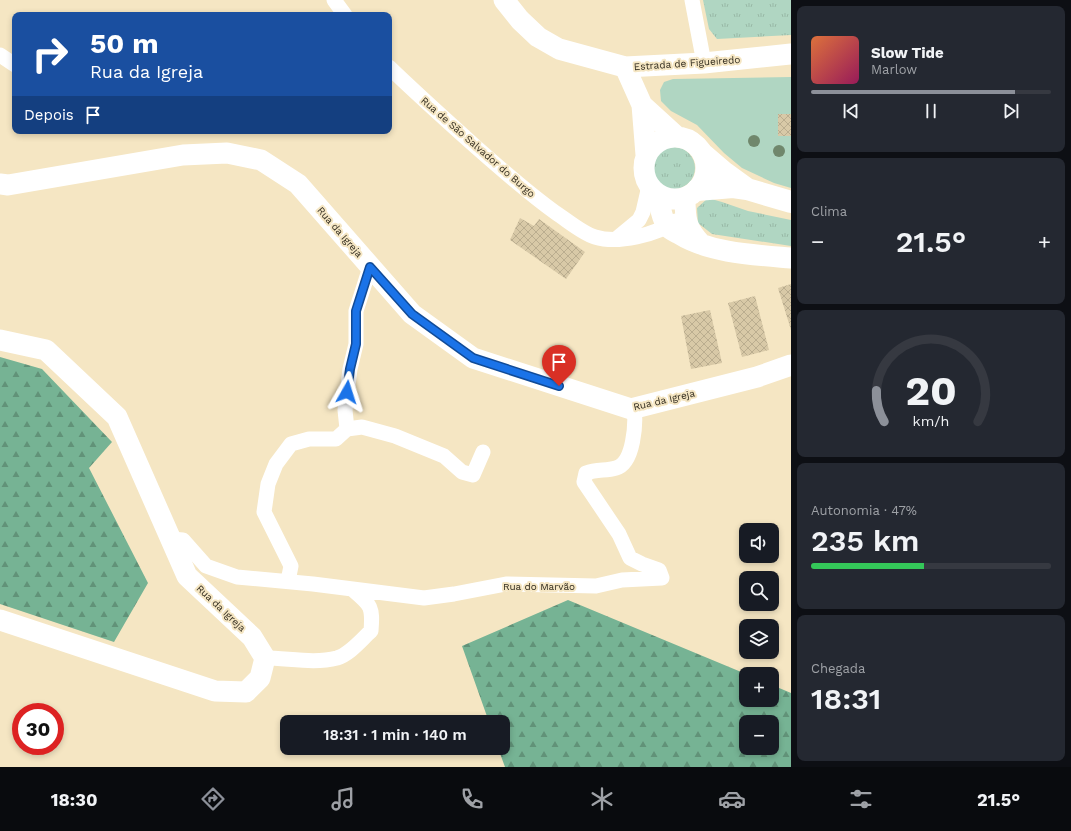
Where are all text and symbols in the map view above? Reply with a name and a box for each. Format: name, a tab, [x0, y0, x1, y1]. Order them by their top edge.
text: 50 m	[90, 27, 159, 60]
icon: right	[24, 28, 76, 80]
text: Slow Tide	[871, 44, 944, 62]
street label: Estrada de Figueiredo	[633, 54, 741, 72]
text: Rua da Igreja	[90, 61, 203, 82]
text: Marlow	[871, 62, 917, 77]
street label: Rua de São Salvador do Burgo	[419, 95, 537, 199]
icon: previous	[840, 100, 862, 122]
icon: pause	[920, 100, 942, 122]
icon: next	[1000, 100, 1022, 122]
icon: arrive	[82, 104, 104, 126]
text: Depois	[24, 106, 74, 124]
text: Clima	[811, 204, 847, 219]
street label: Rua da Igreja	[315, 205, 365, 260]
text: 21.5°	[896, 224, 966, 259]
text: −	[811, 229, 824, 254]
text: +	[1038, 229, 1051, 254]
pin	[542, 345, 576, 386]
icon: arrive	[548, 351, 570, 373]
text: 20	[905, 365, 957, 414]
position arrow	[326, 371, 368, 413]
street label: Rua da Igreja	[632, 387, 696, 412]
text: km/h	[913, 412, 949, 428]
text: Autonomia · 47%	[811, 503, 917, 518]
map controls	[739, 523, 779, 755]
button: sound	[739, 523, 779, 563]
text: 235 km	[811, 523, 919, 558]
button: search	[739, 571, 779, 611]
street label: Rua do Marvão	[503, 581, 575, 592]
street label: Rua da Igreja	[194, 583, 248, 634]
button: layers	[739, 619, 779, 659]
text: Chegada	[811, 661, 865, 676]
button: +	[739, 667, 779, 707]
text: 18:31	[811, 681, 881, 716]
speed limit sign: 30	[12, 703, 64, 755]
button: −	[739, 715, 779, 755]
text: 18:31 · 1 min · 140 m	[323, 726, 467, 744]
icon: directions	[199, 785, 227, 813]
icon: music	[329, 785, 357, 813]
icon: phone	[458, 785, 486, 813]
icon: climate	[588, 785, 616, 813]
icon: car	[718, 785, 746, 813]
icon: filters	[847, 785, 875, 813]
text: 18:30	[51, 789, 98, 810]
text: 21.5°	[977, 789, 1020, 810]

